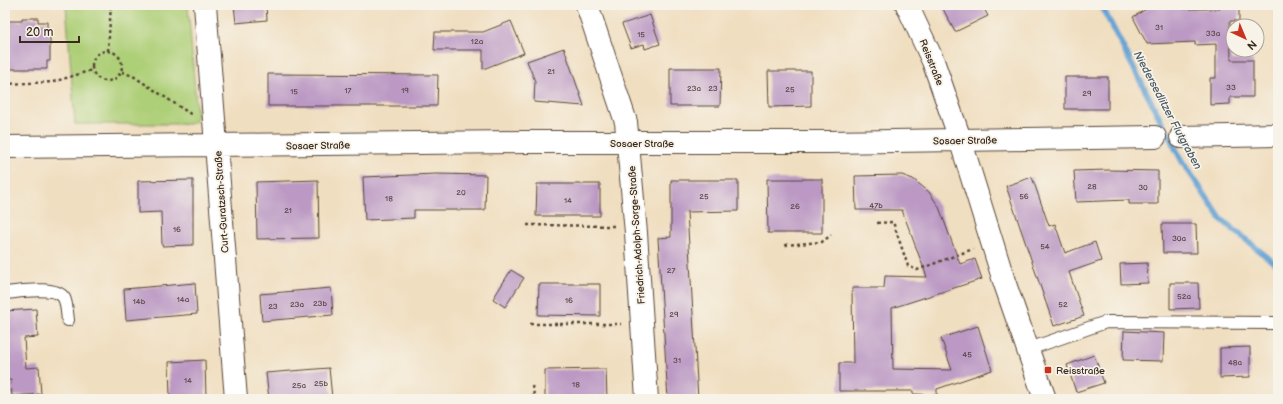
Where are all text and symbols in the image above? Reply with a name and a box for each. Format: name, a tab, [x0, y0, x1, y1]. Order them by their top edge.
scale bar	[20, 18, 79, 44]
north arrow	[1225, 18, 1265, 58]
house number: 31	[1155, 23, 1163, 32]
text: 20 m	[26, 25, 53, 40]
house number: 33a	[1206, 29, 1221, 38]
house number: 15	[637, 30, 645, 39]
house number: 12a	[471, 37, 484, 46]
street label: Reisstraße	[916, 37, 946, 87]
text: N	[1244, 37, 1259, 52]
water label: Niedersedlitzer Flutgraben	[1131, 49, 1204, 172]
house number: 21	[547, 67, 555, 76]
house number: 33	[1226, 83, 1236, 92]
house number: 23a	[687, 84, 701, 93]
house number: 23	[708, 84, 718, 93]
house number: 25	[785, 85, 795, 94]
house number: 17	[344, 86, 352, 95]
house number: 19	[401, 86, 409, 95]
house number: 15	[290, 87, 298, 96]
house number: 29	[1082, 89, 1092, 98]
street label: Sosaer Straße	[933, 134, 997, 148]
street label: Sosaer Straße	[610, 138, 674, 150]
street label: Sosaer Straße	[286, 139, 350, 153]
street label: Curt-Guratzsch-Straße	[212, 150, 232, 253]
street label: Friedrich-Adolph-Sorge-Straße	[626, 165, 648, 305]
house number: 28	[1087, 182, 1097, 191]
house number: 30	[1138, 183, 1148, 192]
house number: 20	[456, 188, 466, 197]
house number: 25	[699, 192, 709, 201]
house number: 56	[1019, 192, 1029, 201]
house number: 18	[385, 194, 393, 203]
house number: 14	[564, 196, 572, 205]
house number: 47b	[869, 201, 883, 210]
house number: 26	[790, 202, 800, 211]
house number: 21	[284, 206, 292, 215]
house number: 16	[173, 225, 181, 234]
house number: 30a	[1172, 234, 1187, 243]
house number: 54	[1040, 242, 1050, 251]
house number: 27	[667, 266, 675, 275]
house number: 52a	[1177, 292, 1191, 301]
house number: 14a	[177, 295, 190, 304]
house number: 16	[565, 296, 573, 305]
house number: 14b	[133, 297, 146, 306]
house number: 23b	[313, 299, 327, 308]
house number: 23a	[290, 300, 304, 309]
house number: 52	[1058, 300, 1068, 309]
house number: 23	[268, 302, 278, 311]
house number: 29	[669, 310, 679, 319]
house number: 45	[962, 350, 972, 359]
house number: 31	[673, 356, 681, 365]
house number: 48a	[1228, 358, 1243, 367]
marker: Reisstraße	[1043, 365, 1053, 375]
place label: Reisstraße	[1056, 365, 1105, 377]
house number: 14	[184, 376, 192, 385]
house number: 25b	[314, 379, 328, 388]
house number: 18	[572, 380, 580, 389]
house number: 25a	[292, 381, 306, 390]

